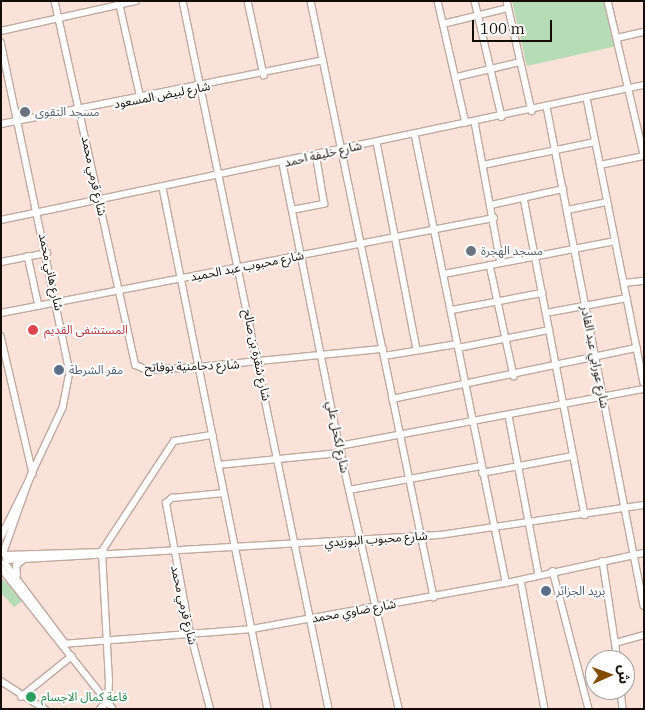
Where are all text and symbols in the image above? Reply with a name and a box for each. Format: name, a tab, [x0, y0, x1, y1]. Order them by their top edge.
scale bar	[475, 10, 555, 42]
text: 100 m	[480, 19, 525, 38]
street label: شارع لبيض المسعود	[113, 79, 211, 111]
place label: مسجد التقوى	[35, 105, 99, 119]
marker: مسجد التقوى	[19, 106, 31, 118]
street label: شارع قرمي محمد	[79, 135, 109, 217]
street label: شارع خليفة احمد	[283, 138, 363, 170]
street label: شارع هاني محمد	[36, 232, 66, 312]
place label: مسجد الهجرة	[481, 244, 543, 258]
marker: مسجد الهجرة	[465, 245, 477, 257]
street label: شارع محبوب عبد الحميد	[189, 248, 305, 284]
street label: شارع عورابي عبد القادر	[578, 304, 612, 410]
street label: شارع شقرة بن صالح	[240, 308, 274, 402]
marker: المستشفى القديم	[26, 323, 40, 337]
place label: المستشفى القديم	[44, 323, 128, 337]
street label: شارع دحامنية بوفاتح	[144, 357, 240, 375]
place label: مقر الشرطة	[69, 363, 123, 377]
marker: مقر الشرطة	[53, 364, 65, 376]
street label: شارع لكحل علي	[324, 400, 352, 474]
street label: شارع محبوب البوزيدي	[324, 528, 428, 550]
street label: شارع قرمي محمد	[168, 564, 200, 646]
place label: بريد الجزائر	[556, 584, 605, 598]
marker: بريد الجزائر	[540, 585, 552, 597]
street label: شارع ضاوي محمد	[311, 597, 397, 625]
north arrow	[585, 650, 635, 700]
text: ش	[615, 665, 633, 684]
place label: قاعة كمال الاجسام	[41, 690, 127, 704]
marker: قاعة كمال الاجسام	[25, 691, 37, 703]

